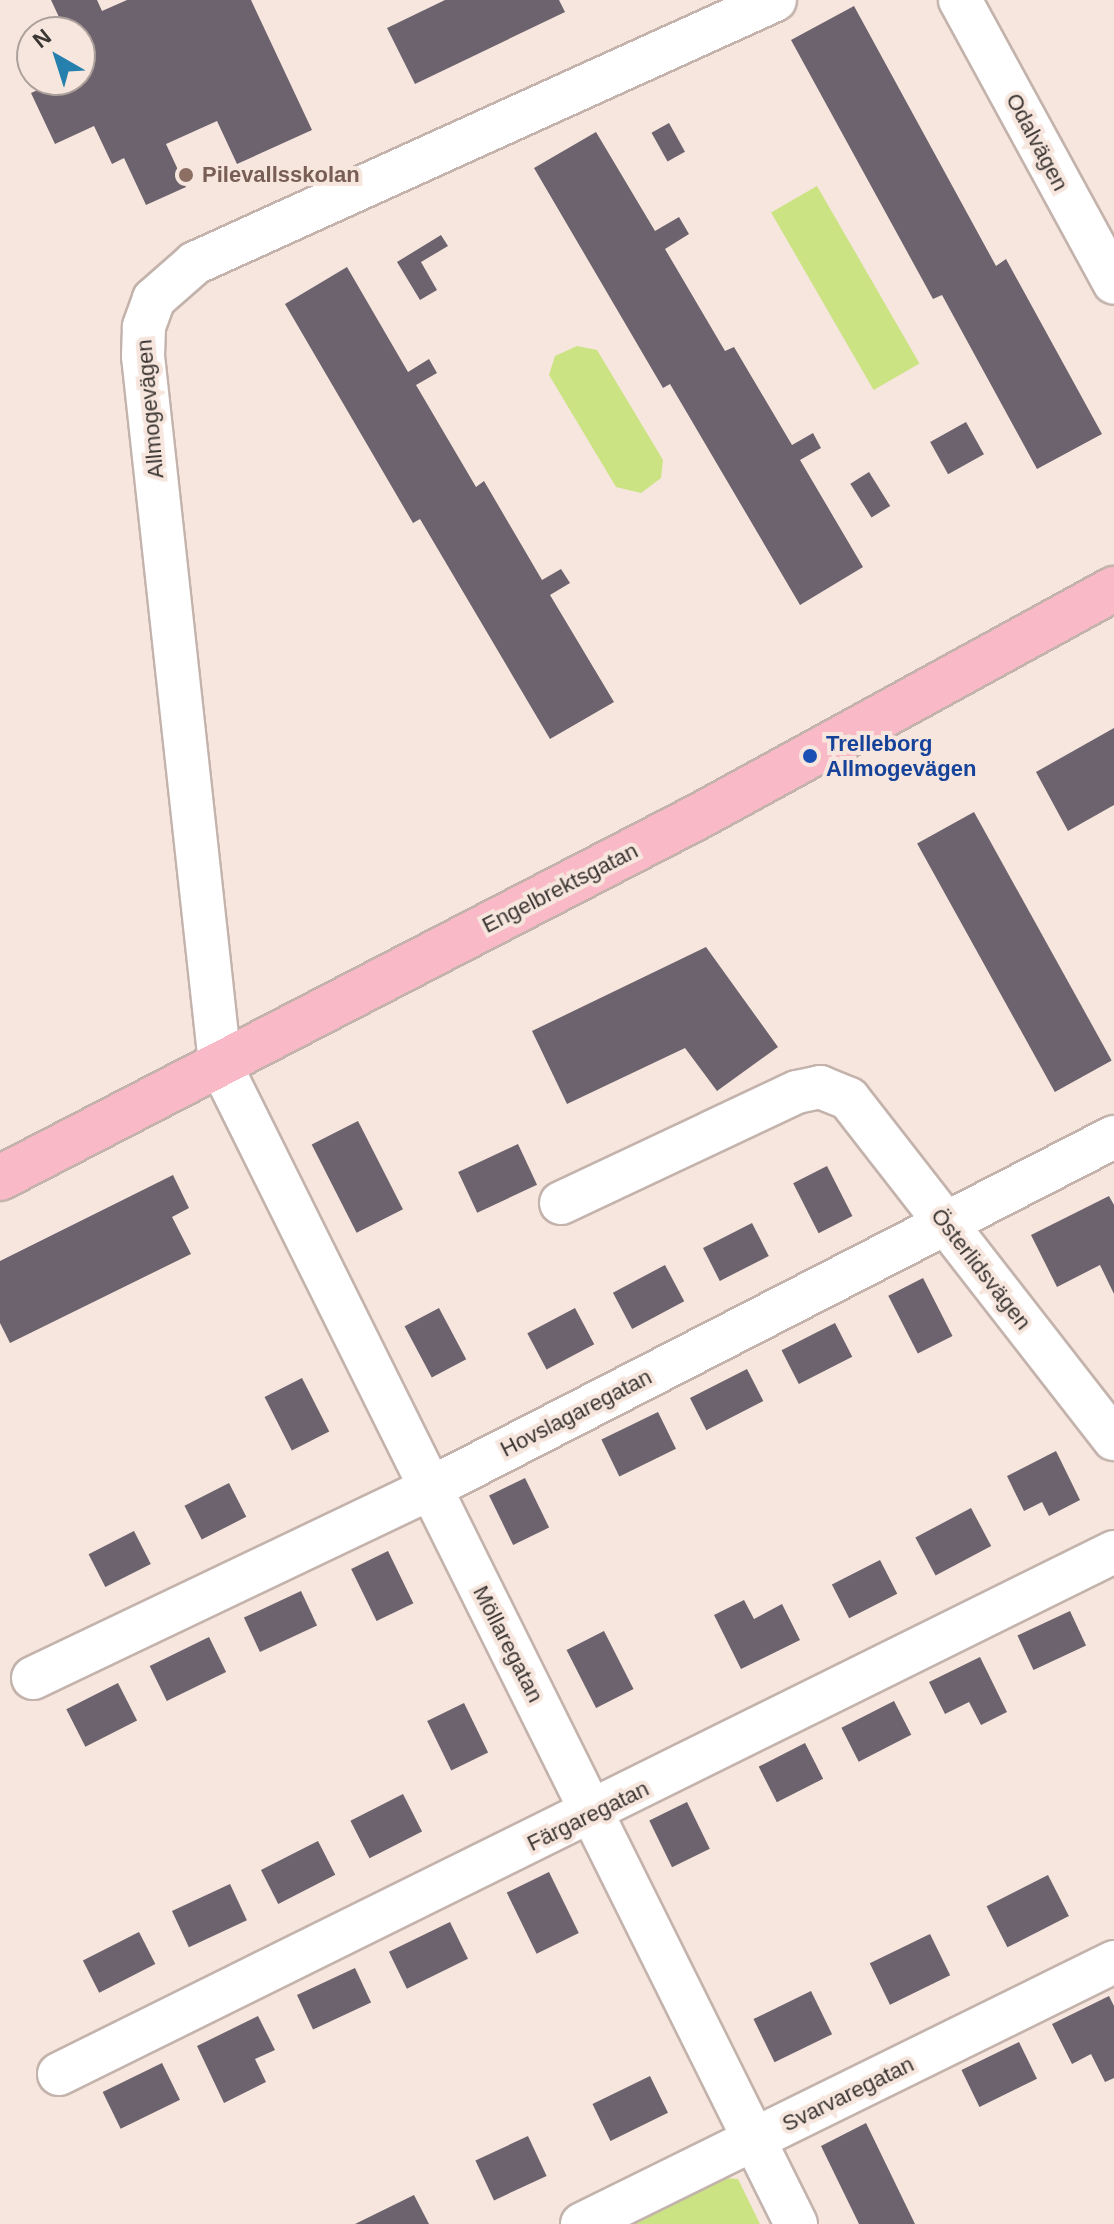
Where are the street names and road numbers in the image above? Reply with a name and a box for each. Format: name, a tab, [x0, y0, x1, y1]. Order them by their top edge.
street label: Odalvägen	[1000, 89, 1074, 195]
street label: Allmogevägen	[131, 338, 169, 480]
street label: Engelbrektsgatan	[478, 837, 642, 939]
street label: Österlidsvägen	[925, 1203, 1037, 1335]
street label: Hovslagaregatan	[496, 1363, 656, 1463]
street label: Möllaregatan	[467, 1581, 549, 1707]
street label: Färgaregatan	[523, 1775, 653, 1857]
street label: Svarvaregatan	[778, 2051, 918, 2137]

